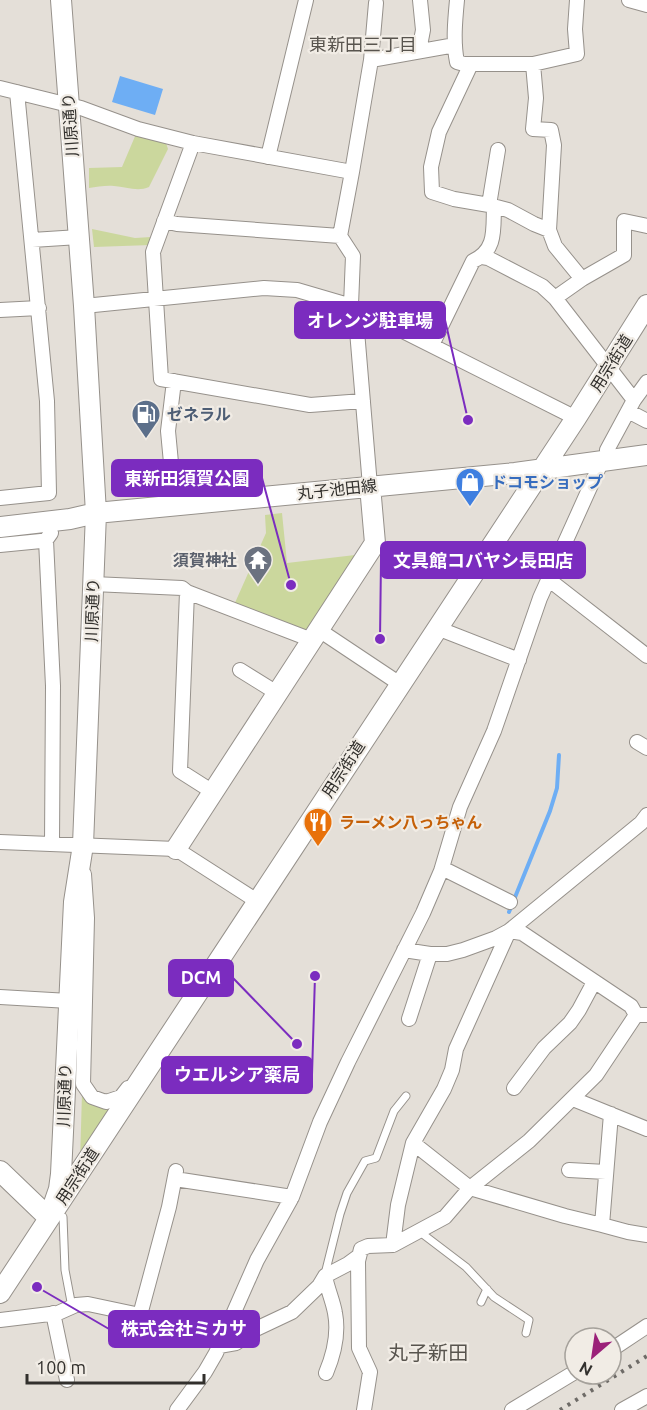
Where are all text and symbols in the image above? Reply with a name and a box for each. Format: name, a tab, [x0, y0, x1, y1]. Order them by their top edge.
district label: 東新田三丁目	[309, 34, 417, 54]
street label: 川原通り	[59, 92, 81, 158]
callout: オレンジ駐車場	[295, 302, 445, 338]
text: オレンジ駐車場	[307, 310, 433, 330]
street label: 用宗街道	[586, 331, 636, 395]
fuel station icon: ゼネラル	[130, 398, 162, 440]
place label: ゼネラル	[167, 405, 231, 423]
callout: 東新田須賀公園	[112, 460, 262, 496]
shop icon: ドコモショップ	[454, 466, 486, 508]
text: 東新田須賀公園	[124, 468, 250, 488]
place label: ドコモショップ	[491, 473, 603, 491]
street label: 丸子池田線	[296, 476, 378, 502]
callout: 文具館コバヤシ長田店	[381, 542, 585, 578]
temple icon: 須賀神社	[242, 544, 274, 586]
text: 文具館コバヤシ長田店	[393, 550, 573, 570]
place label: 須賀神社	[173, 551, 237, 569]
street label: 川原通り	[82, 578, 102, 642]
street label: 用宗街道	[318, 737, 368, 801]
restaurant icon: ラーメン八っちゃん	[302, 806, 334, 848]
place label: ラーメン八っちゃん	[339, 813, 482, 831]
callout: DCM	[169, 960, 233, 996]
text: DCM	[181, 967, 221, 987]
callout: ウエルシア薬局	[162, 1057, 312, 1093]
street label: 川原通り	[54, 1063, 74, 1127]
text: ウエルシア薬局	[174, 1064, 300, 1084]
street label: 用宗街道	[52, 1144, 102, 1208]
callout: 株式会社ミカサ	[109, 1311, 259, 1347]
text: 株式会社ミカサ	[121, 1318, 247, 1338]
north arrow	[563, 1326, 623, 1386]
district label: 丸子新田	[388, 1341, 468, 1364]
scale bar	[27, 1347, 204, 1385]
text: 100 m	[36, 1357, 86, 1377]
text: N	[576, 1358, 595, 1380]

